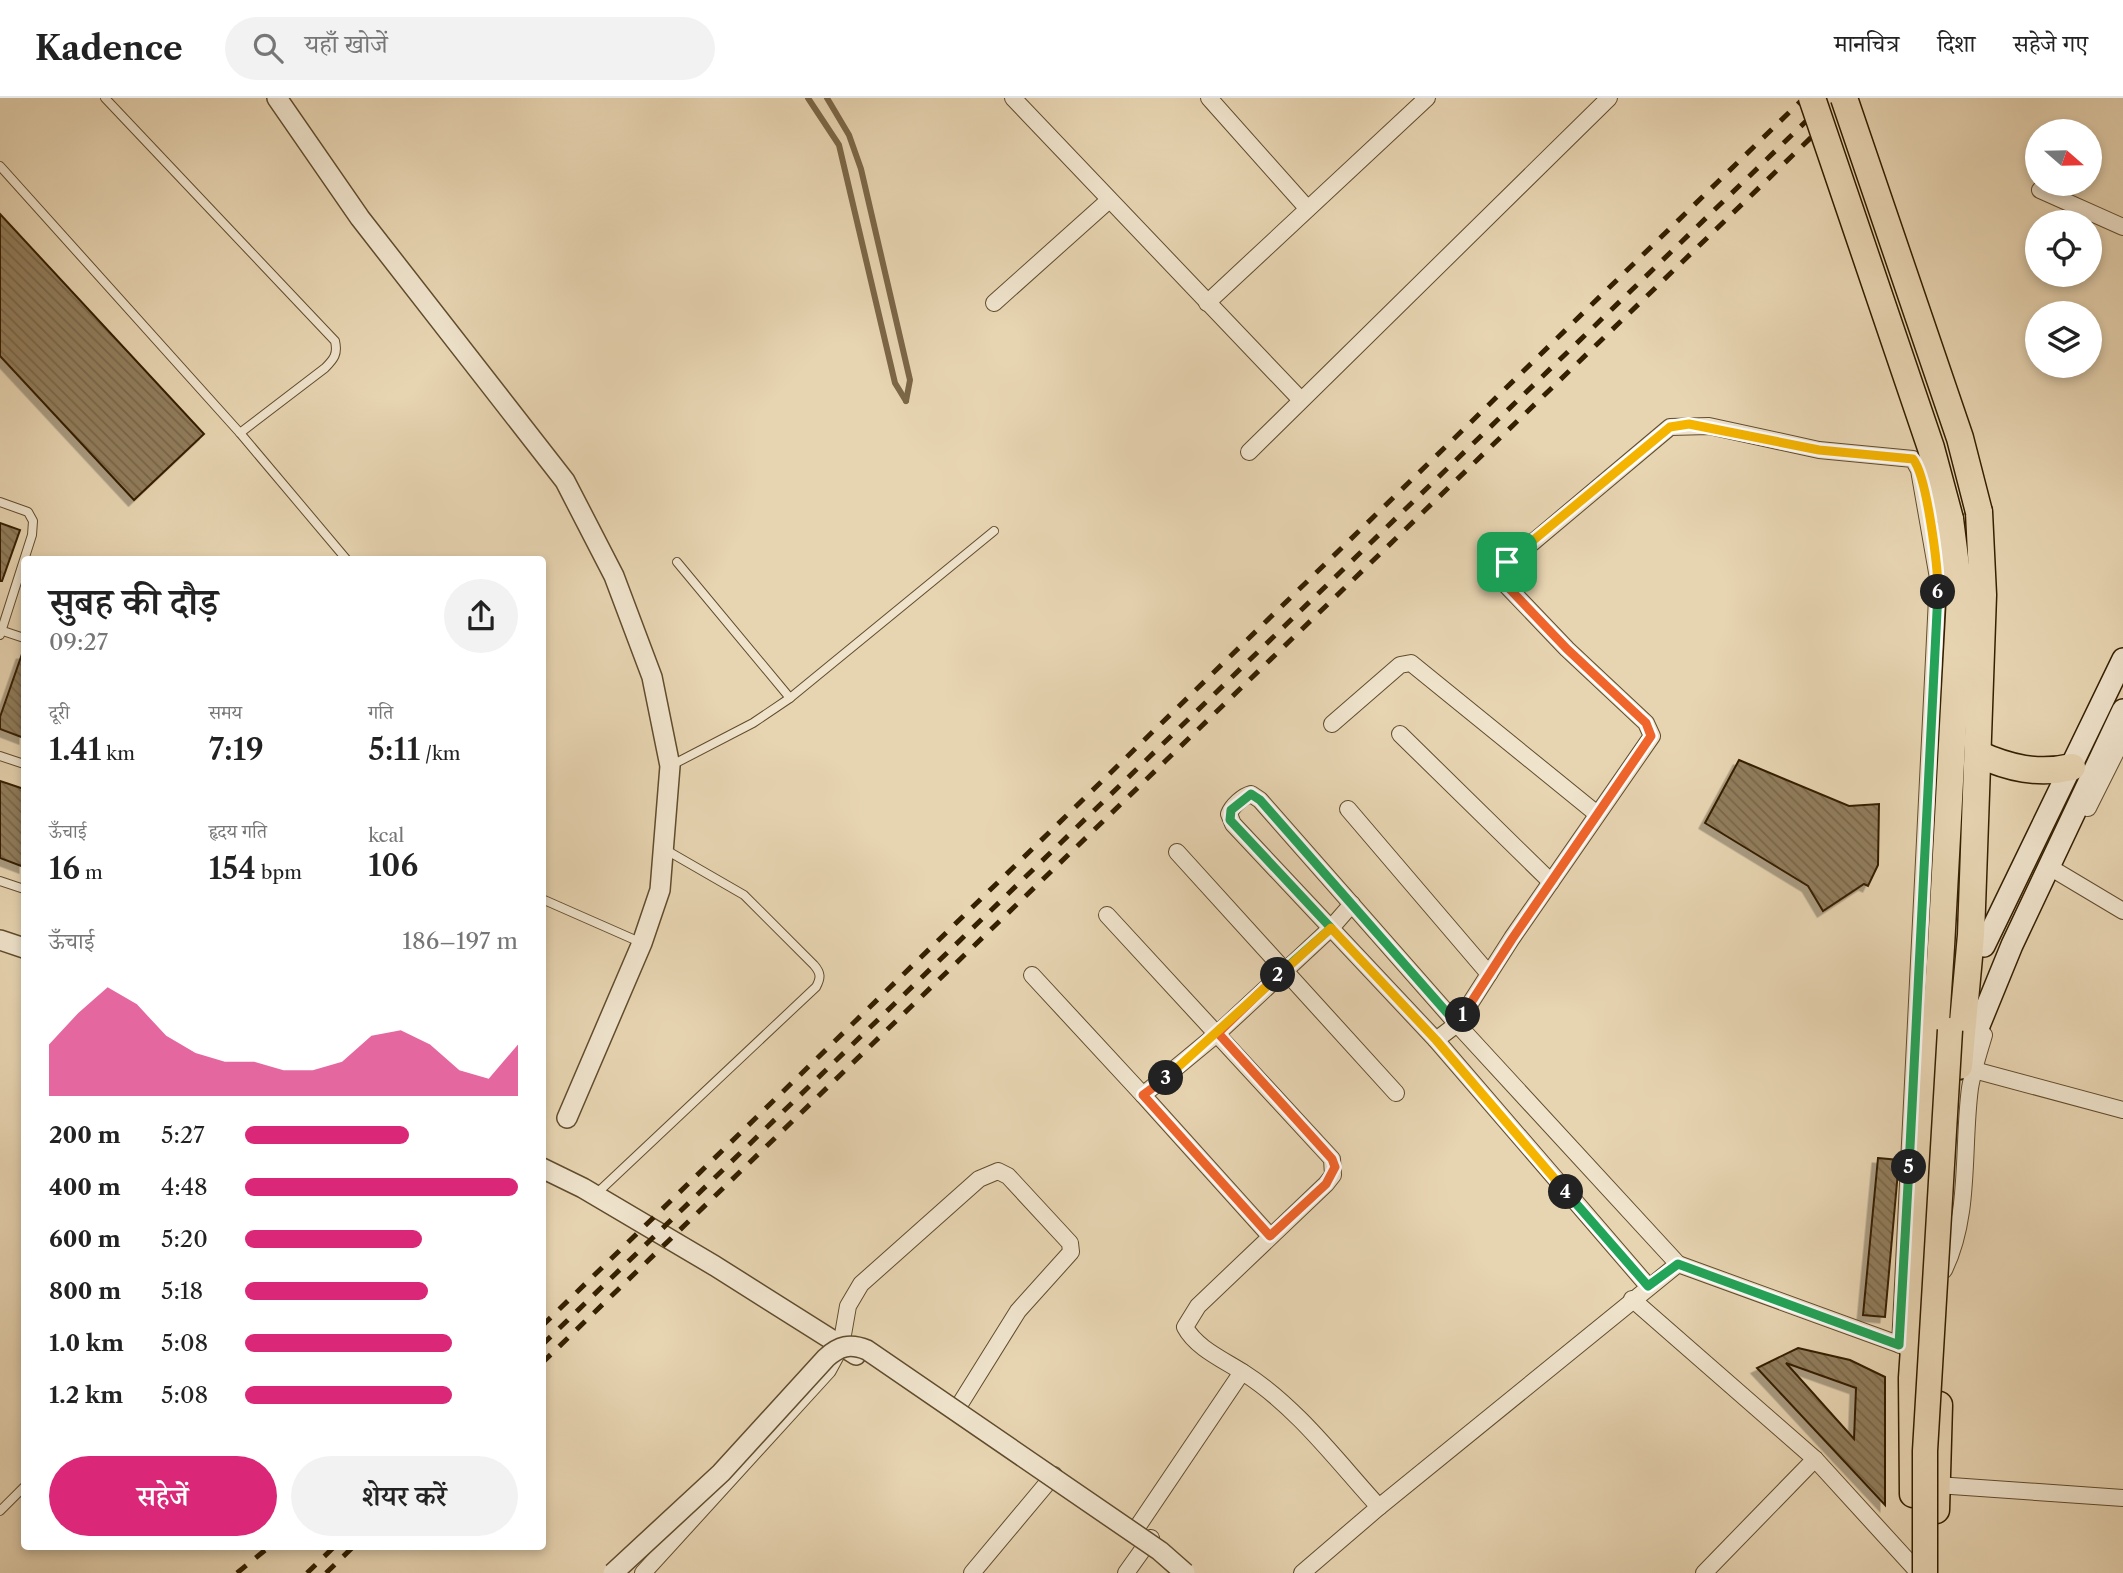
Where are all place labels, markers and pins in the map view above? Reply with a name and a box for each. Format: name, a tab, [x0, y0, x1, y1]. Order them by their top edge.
pin	[1477, 532, 1537, 592]
pin: 6	[1920, 574, 1955, 610]
pin: 2	[1260, 958, 1296, 992]
pin: 1	[1446, 998, 1480, 1032]
pin: 3	[1148, 1060, 1184, 1096]
pin: 5	[1892, 1150, 1926, 1184]
pin: 4	[1548, 1174, 1584, 1210]

